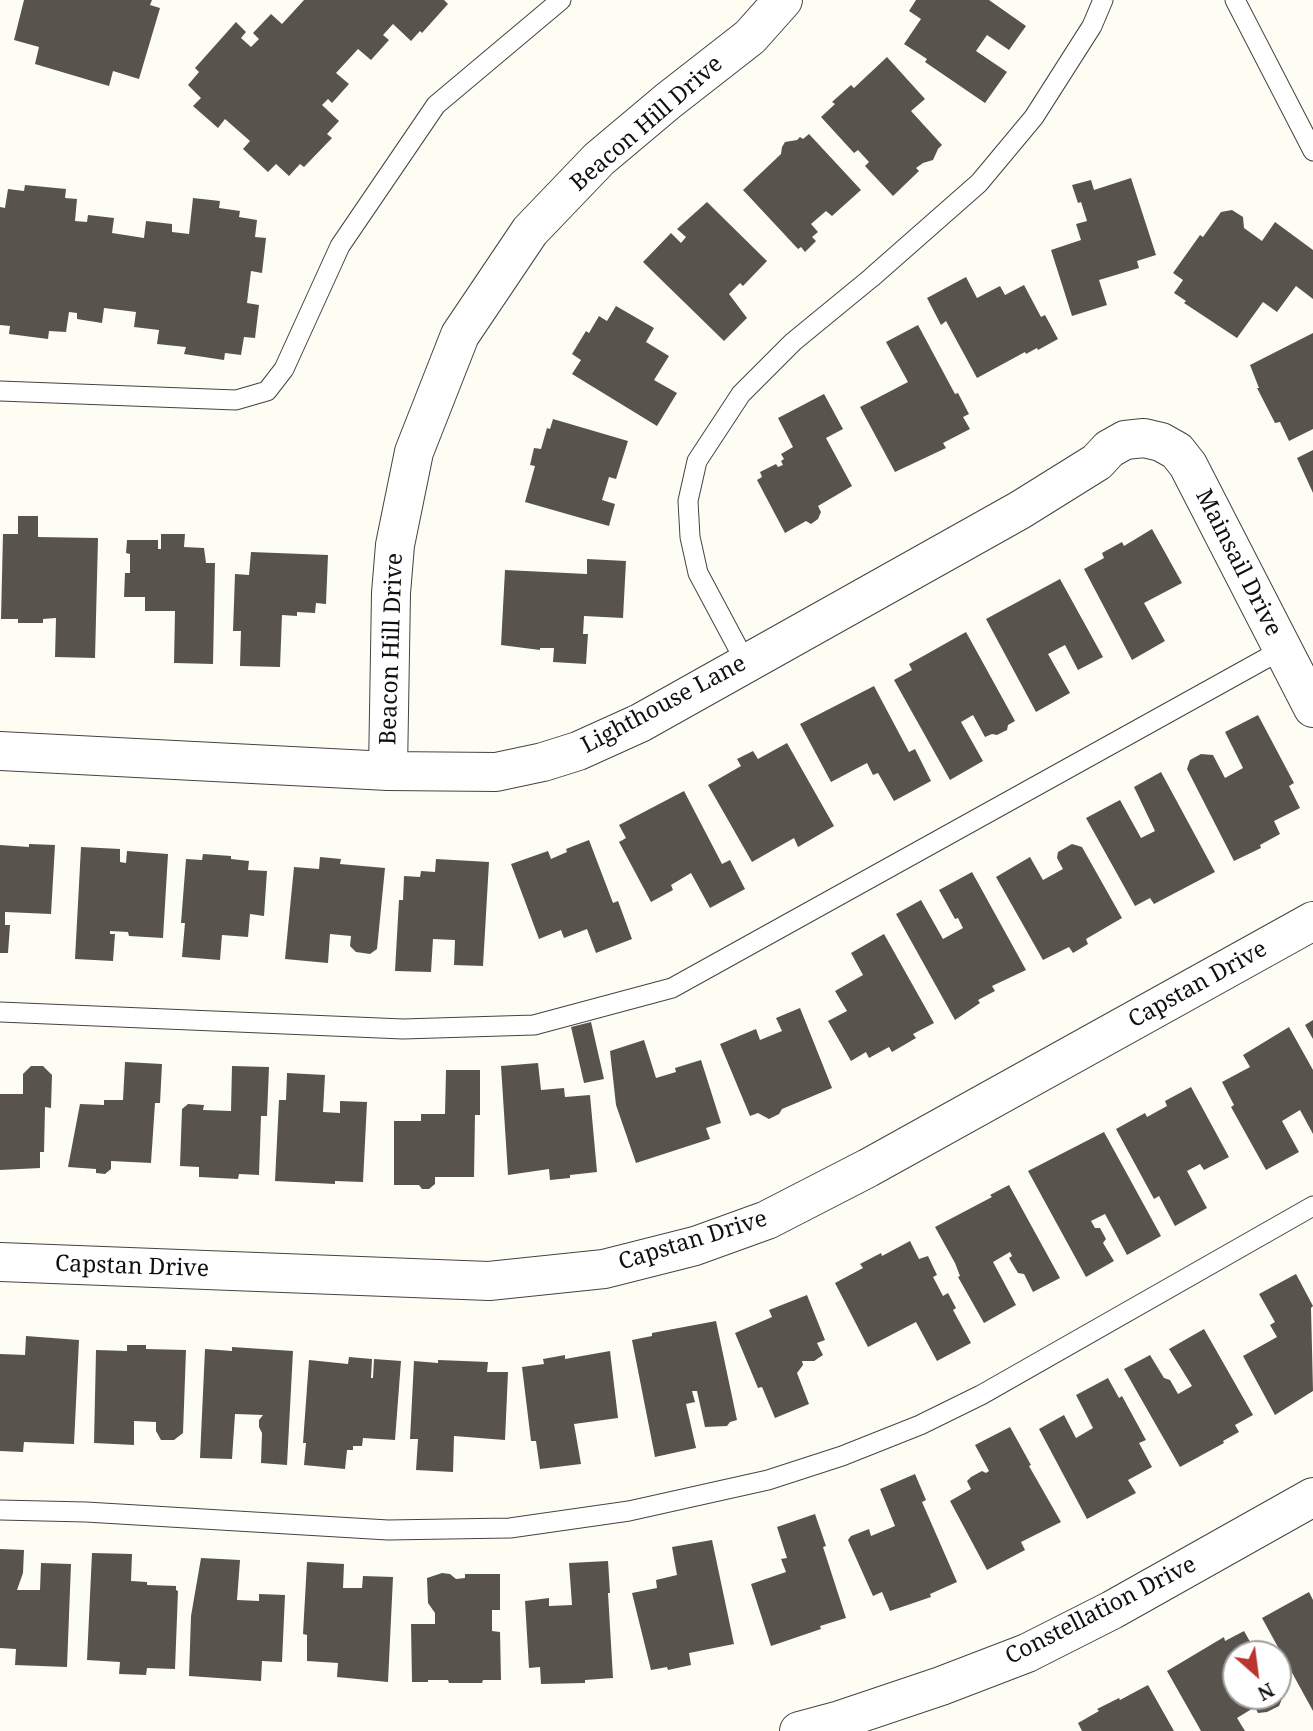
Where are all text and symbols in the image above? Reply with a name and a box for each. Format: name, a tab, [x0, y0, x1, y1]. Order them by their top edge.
street label: Beacon Hill Drive	[565, 51, 729, 197]
street label: Mainsail Drive	[1189, 485, 1287, 641]
street label: Beacon Hill Drive	[375, 553, 409, 745]
street label: Lighthouse Lane	[577, 650, 751, 760]
street label: Capstan Drive	[1124, 936, 1272, 1034]
street label: Capstan Drive	[615, 1205, 771, 1277]
street label: Capstan Drive	[55, 1251, 209, 1283]
street label: Constellation Drive	[1001, 1551, 1201, 1671]
north arrow	[1222, 1640, 1292, 1710]
text: N	[1253, 1677, 1279, 1707]

